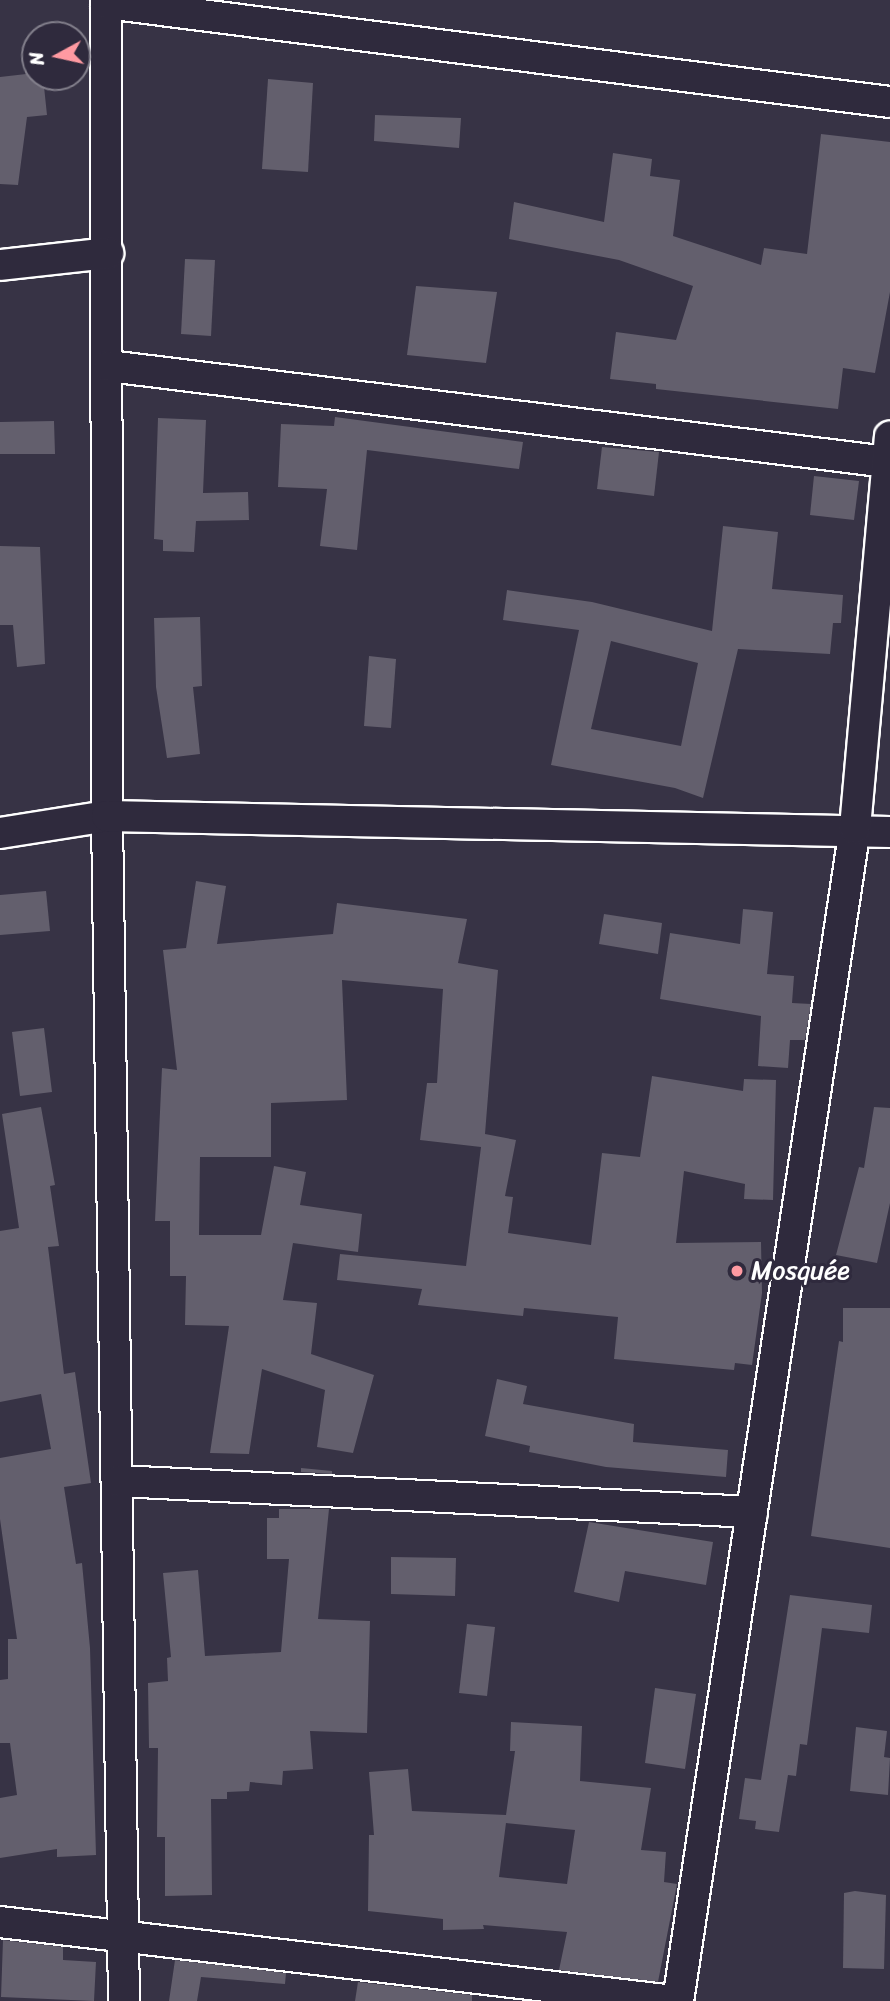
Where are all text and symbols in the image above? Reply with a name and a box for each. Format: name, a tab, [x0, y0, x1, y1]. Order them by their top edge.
north arrow	[21, 21, 91, 91]
text: N	[19, 50, 54, 68]
place label: Mosquée	[751, 1255, 850, 1287]
marker: Mosquée	[729, 1263, 745, 1279]

